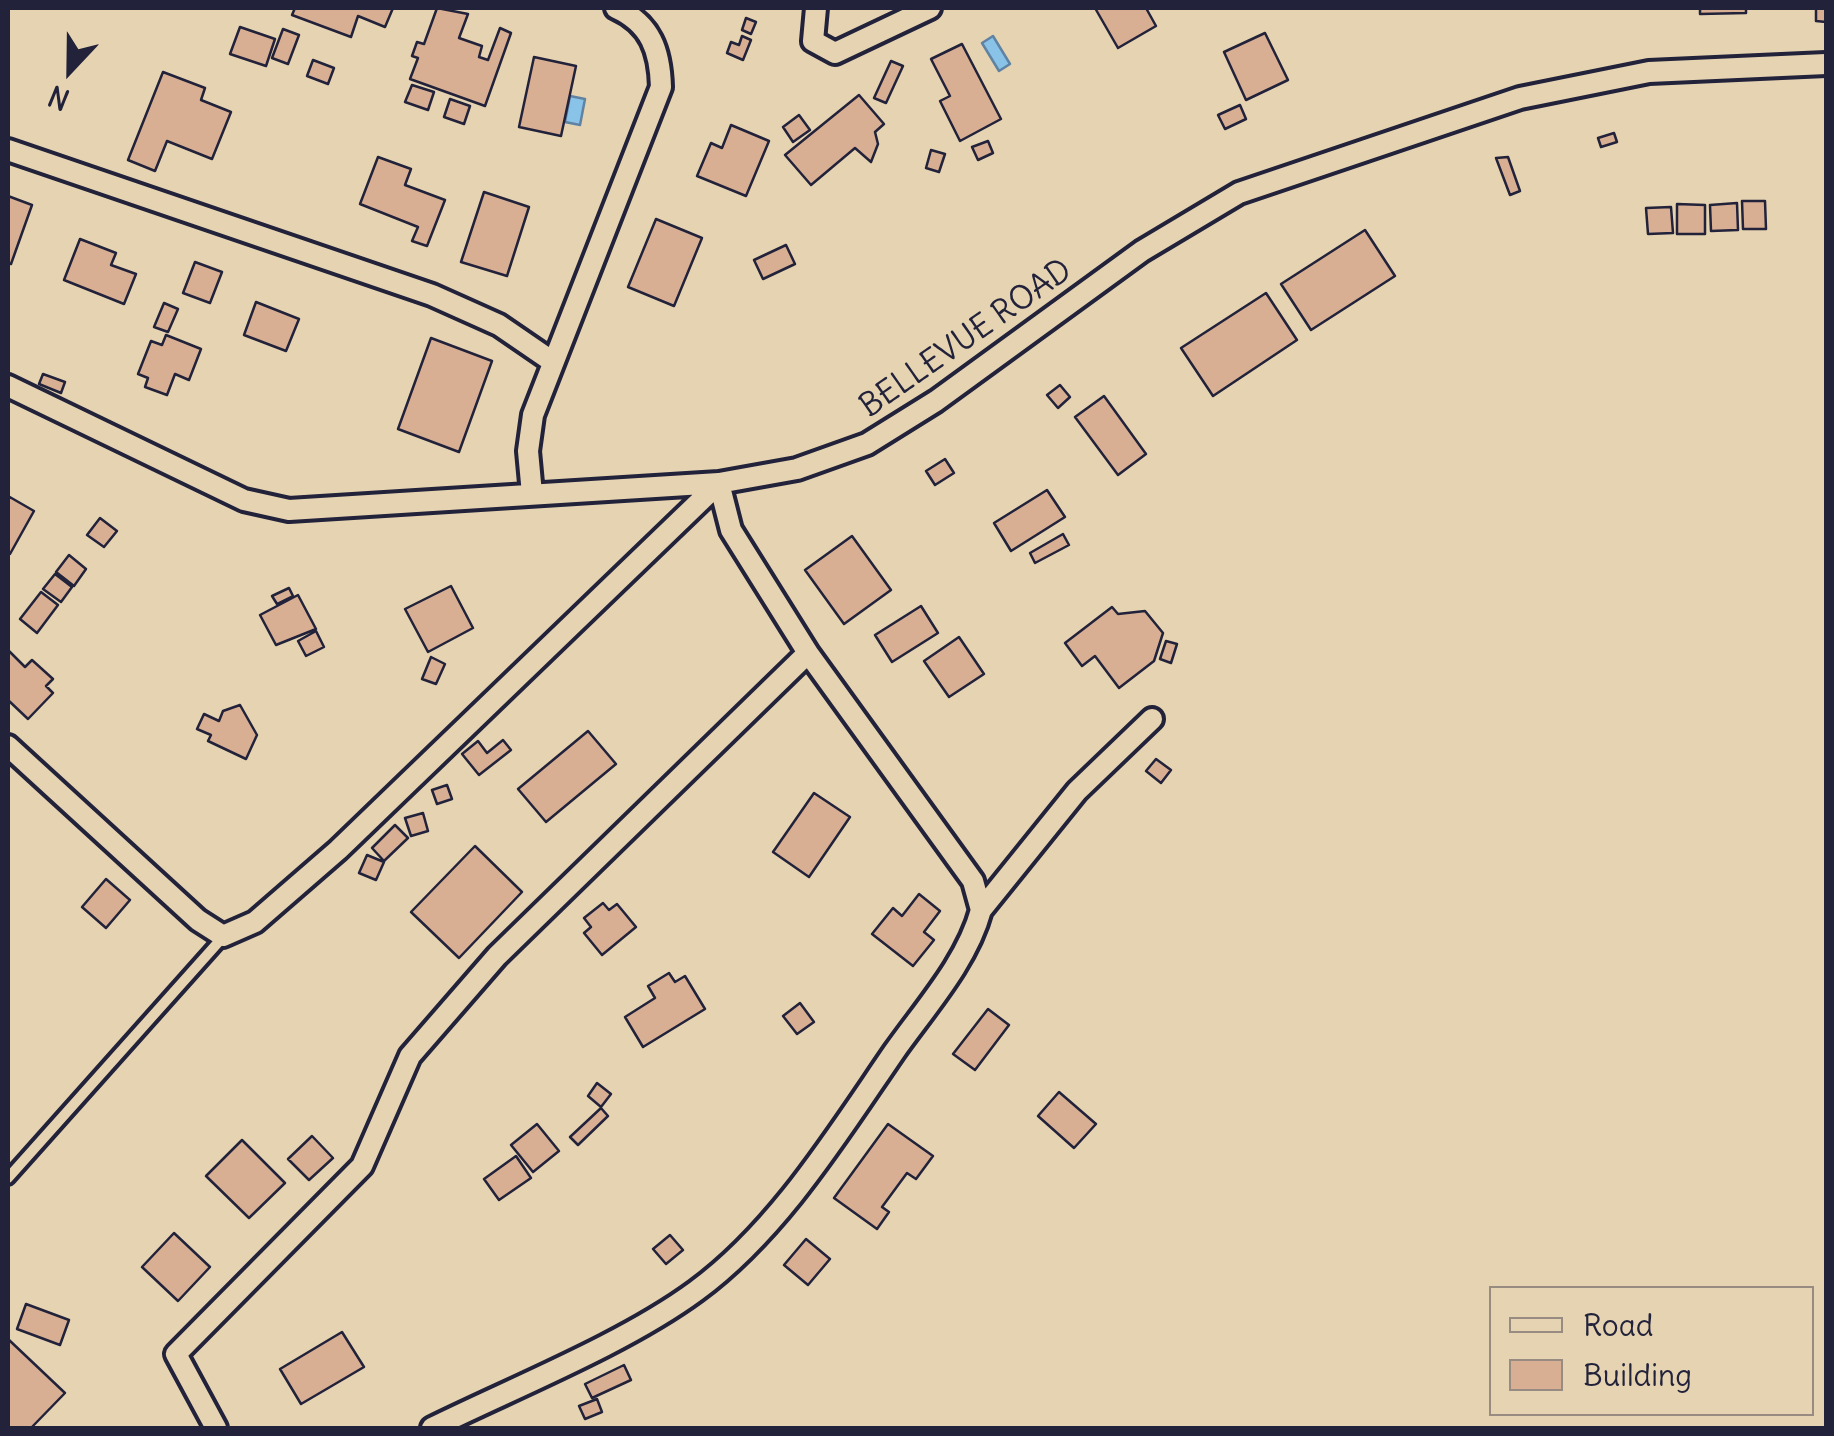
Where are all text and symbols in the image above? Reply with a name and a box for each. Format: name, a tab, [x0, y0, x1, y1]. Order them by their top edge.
north arrow	[20, 20, 120, 120]
text: N	[43, 78, 74, 118]
street label: BELLEVUE ROAD	[853, 252, 1079, 426]
legend	[1489, 1286, 1814, 1416]
text: Road	[1583, 1306, 1653, 1344]
text: Building	[1583, 1356, 1692, 1394]

